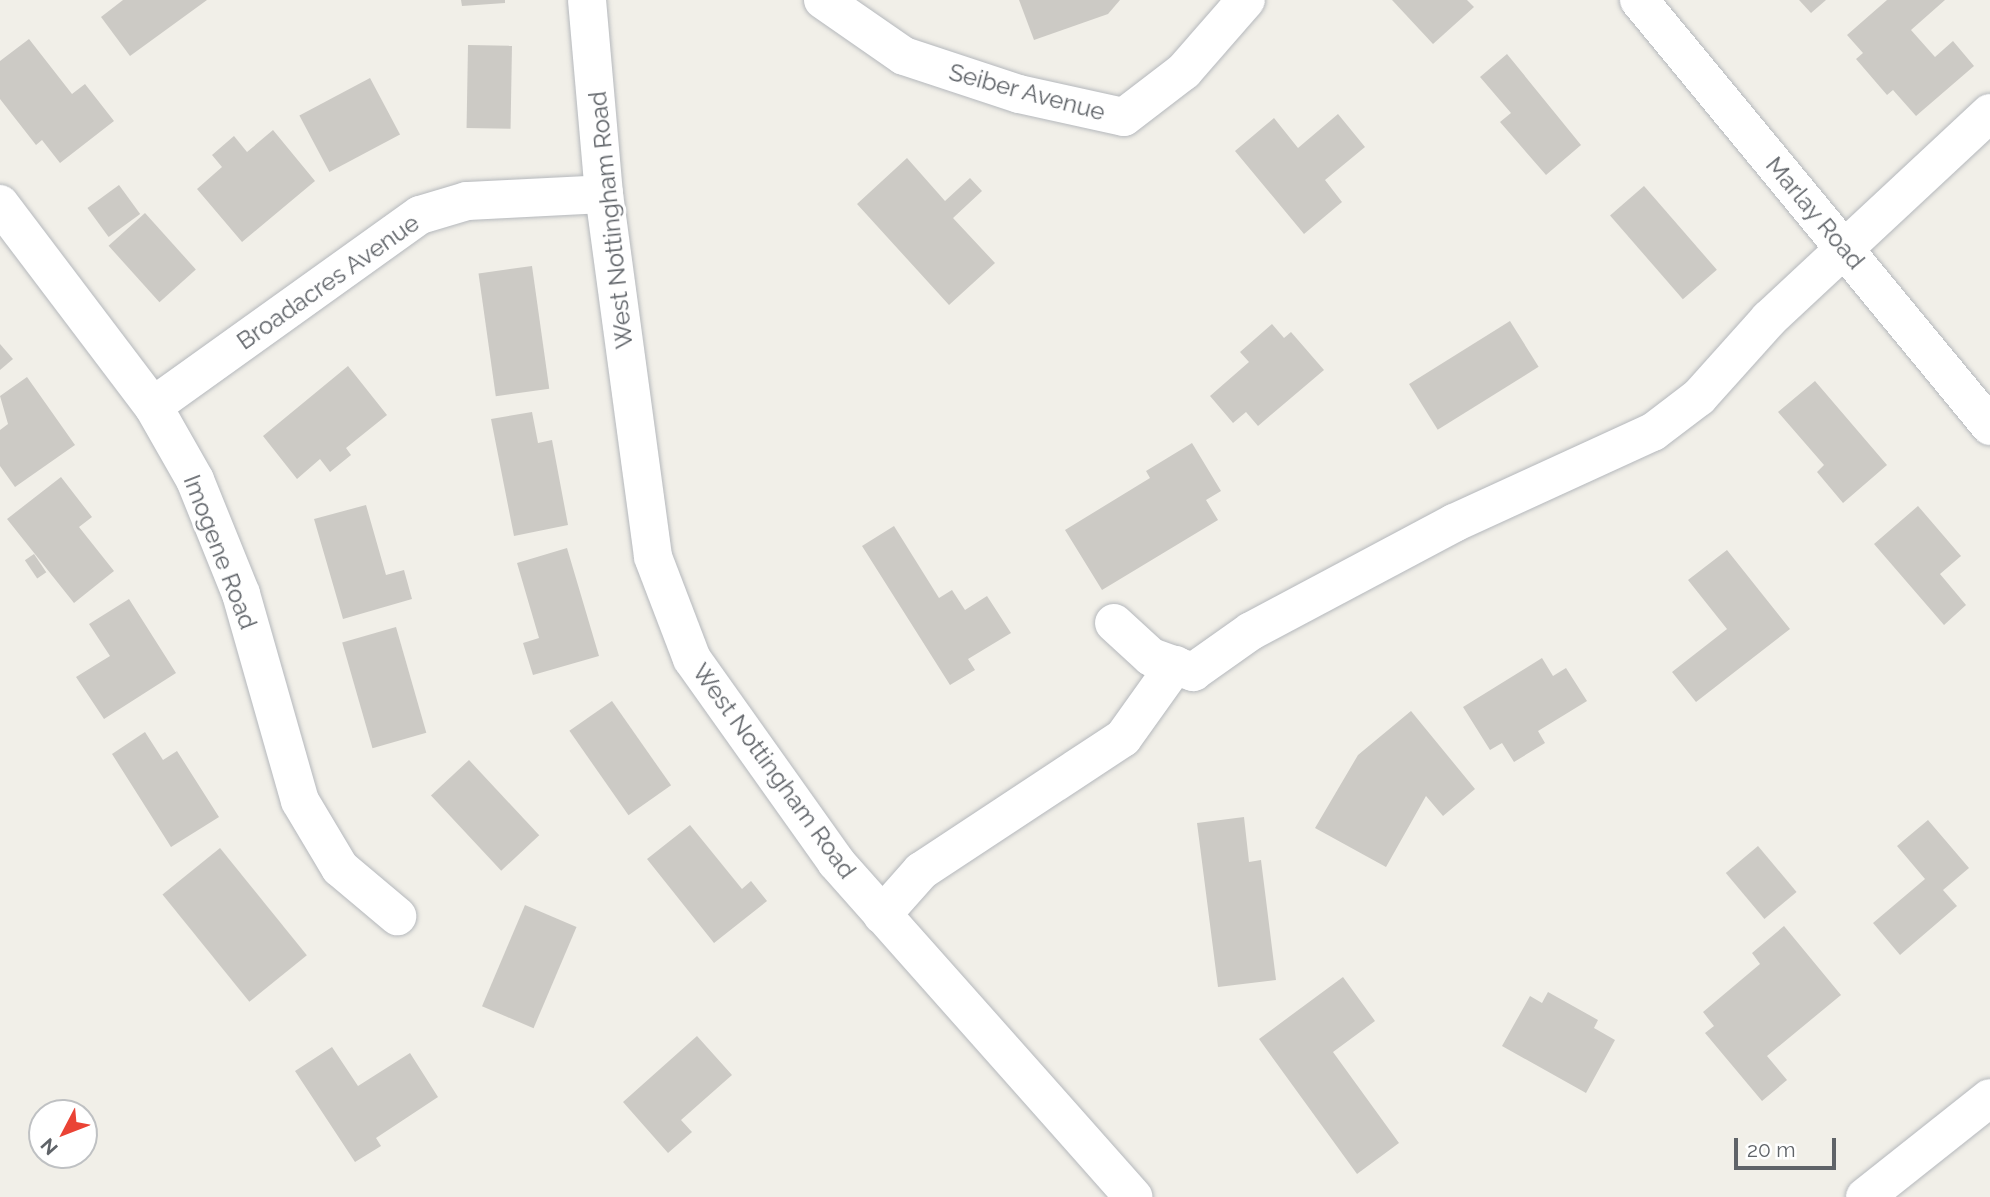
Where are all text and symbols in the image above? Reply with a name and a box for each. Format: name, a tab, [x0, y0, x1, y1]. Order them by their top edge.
street label: Seiber Avenue	[945, 57, 1109, 127]
street label: West Nottingham Road	[583, 90, 639, 350]
street label: Marlay Road	[1760, 151, 1870, 275]
street label: Broadacres Avenue	[231, 208, 425, 356]
street label: Imogene Road	[177, 471, 263, 633]
street label: West Nottingham Road	[686, 658, 862, 884]
north arrow	[28, 1099, 98, 1169]
scale bar	[1738, 1124, 1840, 1168]
text: N	[36, 1134, 62, 1159]
text: 20 m	[1747, 1137, 1795, 1162]

